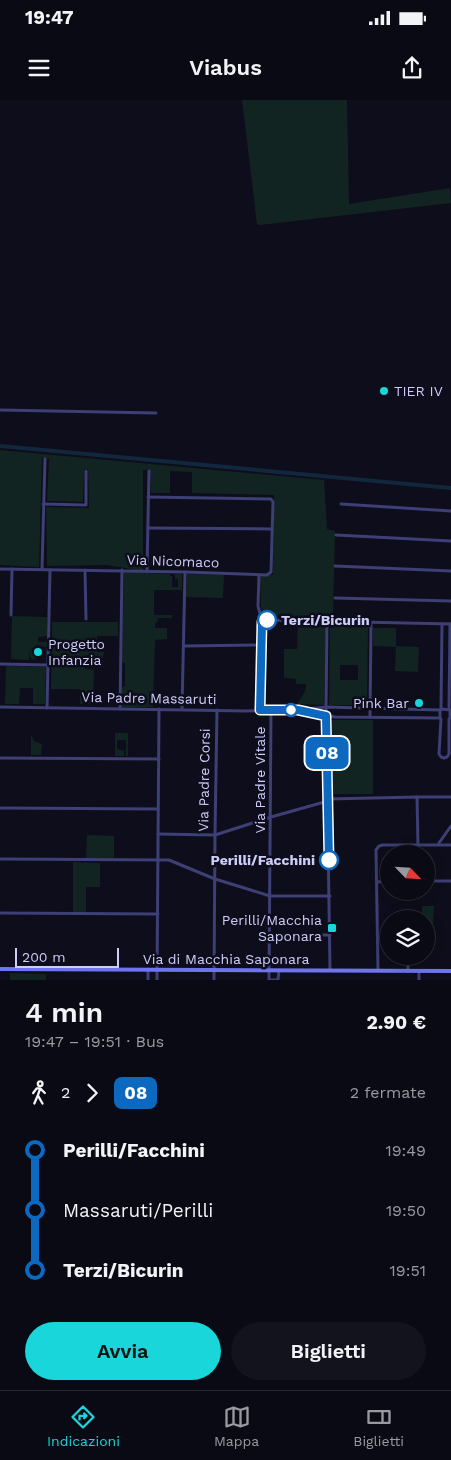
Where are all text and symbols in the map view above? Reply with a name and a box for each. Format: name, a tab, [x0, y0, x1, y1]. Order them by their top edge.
text: 19:47	[25, 6, 74, 29]
icon: menu	[25, 54, 53, 82]
icon: share	[398, 54, 426, 82]
text: Viabus	[189, 55, 262, 80]
place label: TIER IV	[394, 383, 443, 399]
marker: TIER IV	[378, 385, 390, 397]
street label: Via Nicomaco	[126, 551, 220, 571]
marker: Terzi/Bicurin	[257, 610, 277, 630]
place label: Terzi/Bicurin	[281, 612, 370, 628]
place label: Progetto Infanzia	[48, 636, 105, 668]
marker: Progetto Infanzia	[32, 646, 44, 658]
street label: Via Padre Massaruti	[81, 689, 217, 707]
place label: Pink Bar	[353, 695, 409, 711]
marker: Pink Bar	[413, 697, 425, 709]
unlabelled marker	[284, 703, 298, 717]
street label: Via Padre Vitale	[252, 726, 268, 834]
street label: Via Padre Corsi	[195, 728, 213, 832]
line badge: 08	[304, 737, 350, 769]
text: 08	[316, 742, 338, 763]
north arrow	[380, 845, 435, 900]
map controls	[380, 845, 435, 965]
marker: Perilli/Facchini	[319, 850, 339, 870]
place label: Perilli/Facchini	[211, 852, 315, 868]
button: layers	[380, 910, 435, 965]
place label: Perilli/Macchia Saponara	[222, 912, 322, 944]
marker: Perilli/Macchia Saponara	[326, 922, 338, 934]
scale bar	[15, 945, 119, 968]
text: 200 m	[22, 949, 66, 965]
street label: Via di Macchia Saponara	[143, 951, 309, 967]
text: 4 min	[25, 996, 103, 1029]
text: 2.90 €	[366, 1011, 426, 1034]
text: 19:47 – 19:51 · Bus	[25, 1032, 164, 1051]
icon: walk	[25, 1079, 53, 1107]
icon: forward	[78, 1079, 106, 1107]
text: 08	[124, 1082, 147, 1103]
text: 2	[61, 1083, 70, 1102]
text: 2 fermate	[350, 1083, 426, 1102]
text: Perilli/Facchini	[63, 1139, 205, 1162]
text: 19:49	[386, 1141, 426, 1160]
text: Massaruti/Perilli	[63, 1199, 213, 1222]
text: 19:50	[386, 1201, 426, 1220]
text: Terzi/Bicurin	[63, 1259, 183, 1282]
text: 19:51	[390, 1261, 426, 1280]
button: Avvia	[25, 1322, 221, 1380]
button: Biglietti	[231, 1322, 426, 1380]
tab: Indicazioni	[47, 1403, 120, 1449]
tab: Mappa	[214, 1403, 259, 1449]
tab: Biglietti	[353, 1403, 404, 1449]

